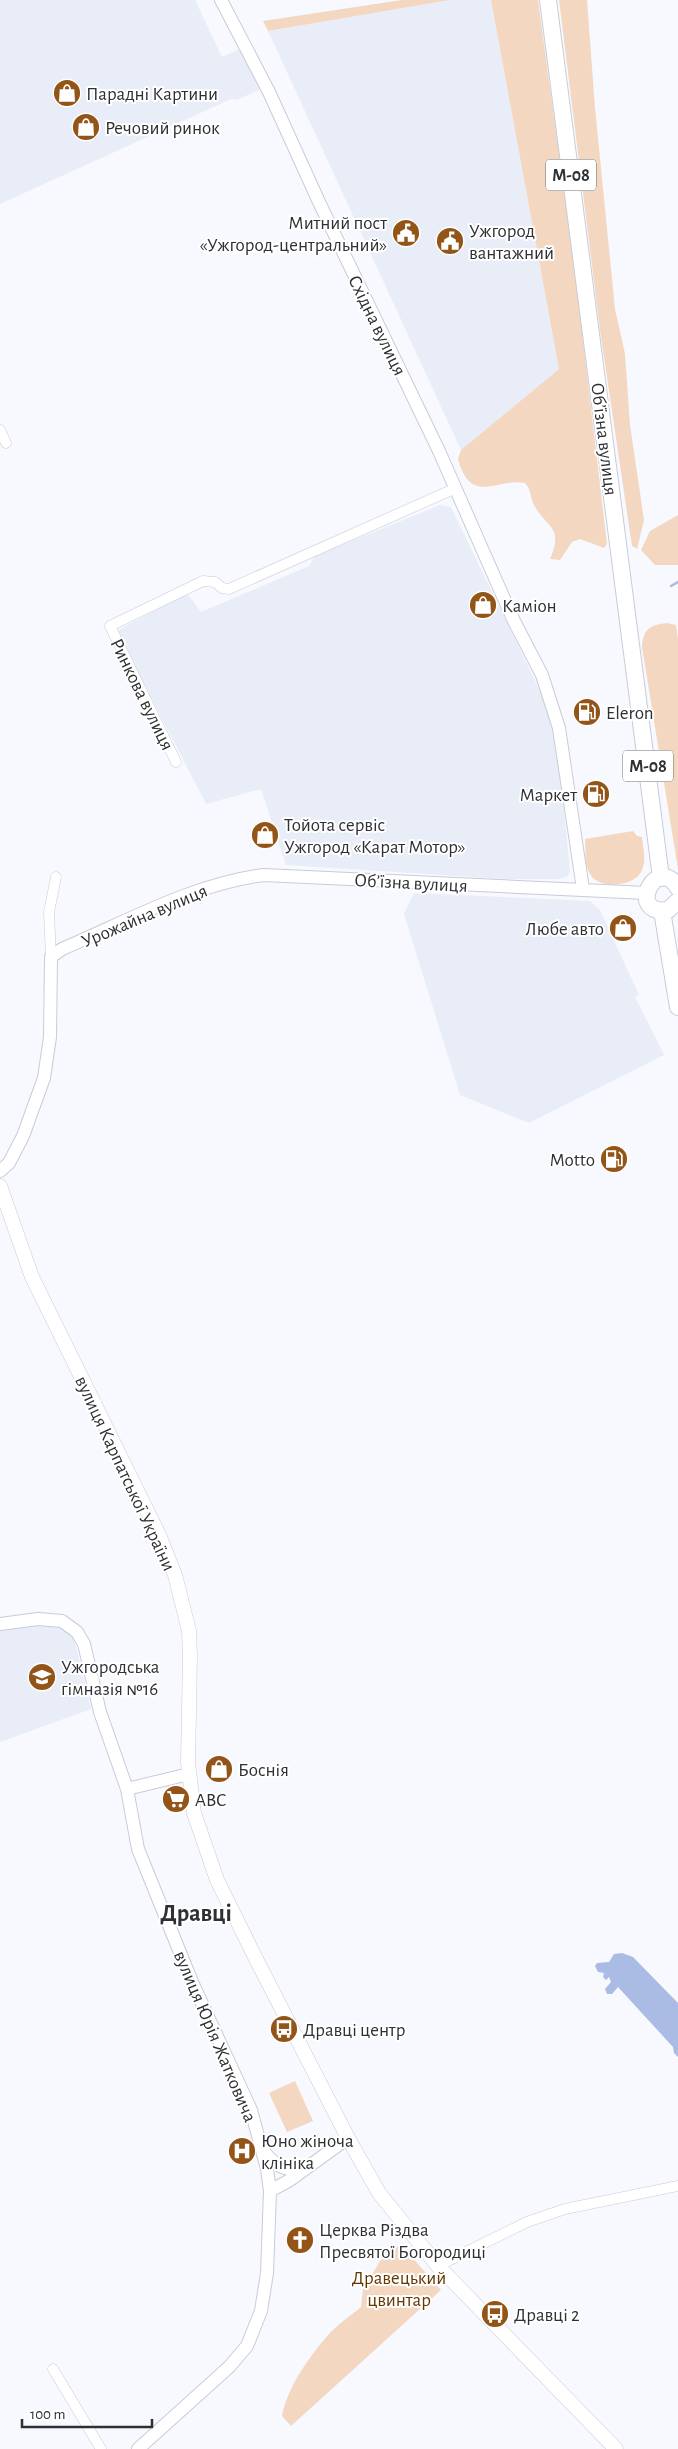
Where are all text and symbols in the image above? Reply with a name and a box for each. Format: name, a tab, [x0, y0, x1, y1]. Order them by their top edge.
shop icon: Парадні Картини	[52, 78, 82, 108]
place label: Парадні Картини	[86, 85, 218, 104]
shop icon: Речовий ринок	[71, 112, 101, 142]
place label: Речовий ринок	[105, 119, 220, 138]
road number: М-08	[546, 160, 596, 190]
place label: Митний пост «Ужгород-центральний»	[200, 214, 387, 255]
public building icon: Митний пост «Ужгород-центральний»	[391, 218, 421, 248]
place label: Ужгород вантажний	[469, 222, 554, 263]
public building icon: Ужгород вантажний	[435, 226, 465, 256]
street label: Східна вулиця	[344, 272, 409, 379]
street label: Обʼїзна вулиця	[587, 382, 620, 497]
shop icon: Каміон	[468, 590, 498, 620]
place label: Каміон	[502, 597, 557, 616]
street label: Ринкова вулиця	[106, 636, 177, 754]
fuel station icon: Eleron	[572, 697, 602, 727]
place label: Eleron	[606, 704, 654, 723]
road number: М-08	[623, 750, 673, 781]
fuel station icon: Маркет	[581, 779, 611, 809]
place label: Маркет	[519, 786, 577, 805]
place label: Тойота сервіс Ужгород «Карат Мотор»	[284, 816, 466, 857]
shop icon: Тойота сервіс Ужгород «Карат Мотор»	[250, 820, 280, 850]
street label: Обʼїзна вулиця	[354, 871, 468, 896]
street label: Урожайна вулиця	[79, 881, 210, 951]
shop icon: Любе авто	[608, 913, 638, 943]
place label: Любе авто	[526, 920, 604, 939]
fuel station icon: Motto	[599, 1144, 629, 1174]
place label: Motto	[550, 1151, 595, 1170]
street label: вулиця Карпатської України	[71, 1373, 178, 1574]
place label: Ужгородська гімназія №16	[61, 1658, 160, 1699]
school or university icon: Ужгородська гімназія №16	[27, 1662, 57, 1692]
shop icon: Боснія	[204, 1754, 234, 1784]
place label: Боснія	[238, 1761, 289, 1780]
supermarket icon: ABC	[161, 1784, 191, 1814]
place label: ABC	[195, 1791, 226, 1810]
district label: Дравці	[160, 1902, 232, 1926]
street label: вулиця Юрія Жатковича	[170, 1948, 259, 2125]
bus stop icon: Дравці центр	[269, 2014, 299, 2044]
place label: Дравці центр	[303, 2021, 405, 2040]
place label: Юно жіноча клініка	[261, 2132, 354, 2173]
hospital icon: Юно жіноча клініка	[227, 2136, 257, 2166]
place label: Церква Різдва Пресвятої Богородиці	[319, 2221, 486, 2262]
church icon: Церква Різдва Пресвятої Богородиці	[285, 2225, 315, 2255]
park label: Дравецький цвинтар	[352, 2269, 446, 2310]
bus stop icon: Дравці 2	[480, 2299, 510, 2329]
place label: Дравці 2	[514, 2306, 580, 2325]
scale bar	[22, 2396, 152, 2428]
text: 100 m	[30, 2407, 65, 2422]

